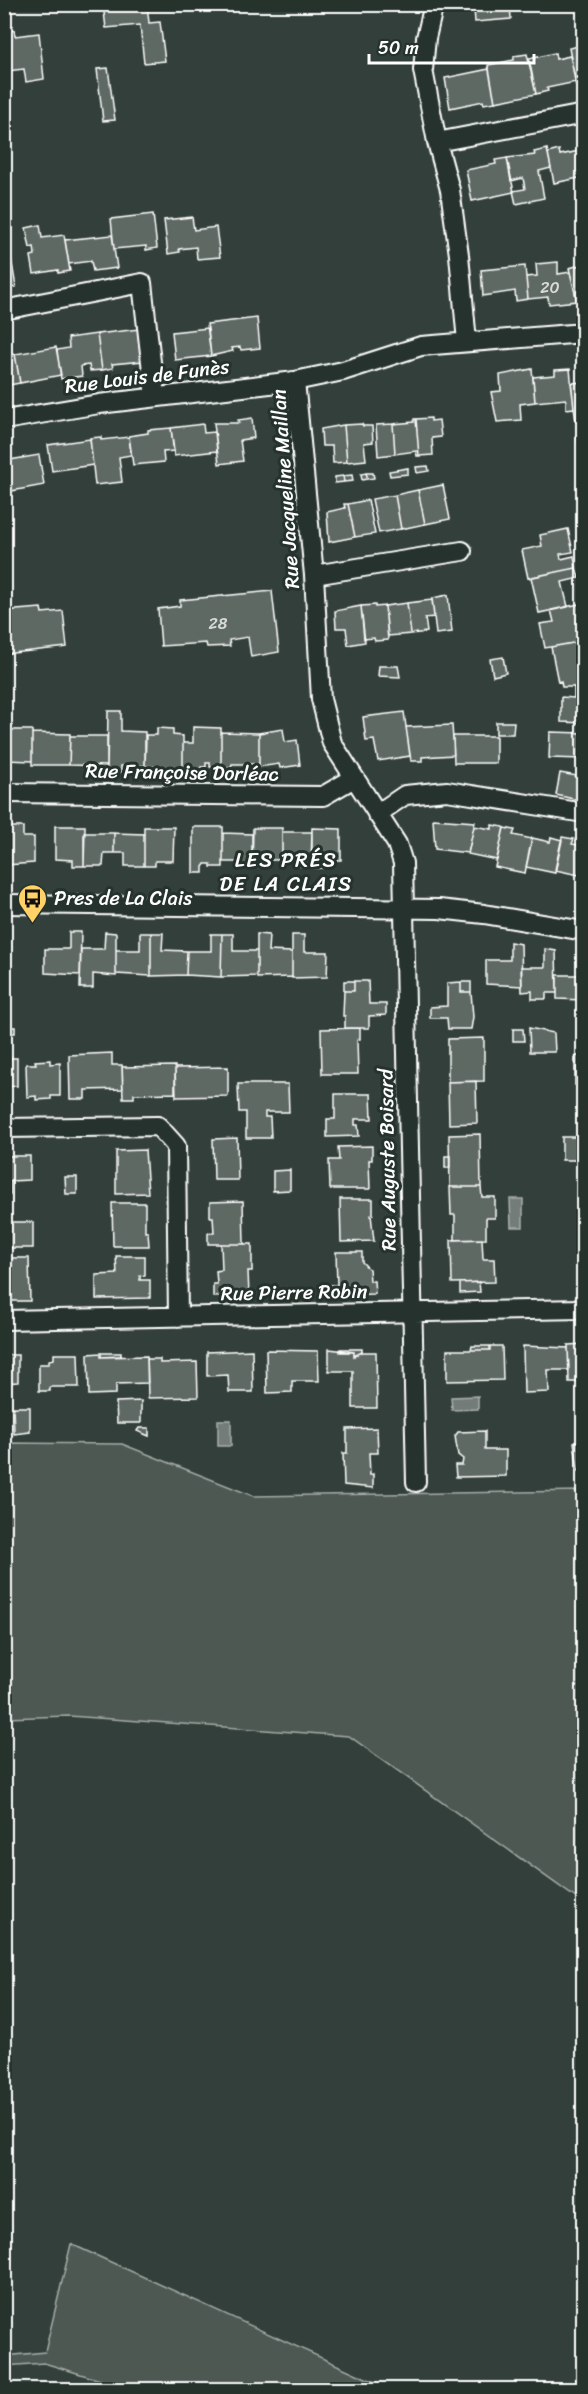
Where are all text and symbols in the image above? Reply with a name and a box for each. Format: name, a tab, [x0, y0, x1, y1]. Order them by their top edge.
scale bar	[369, 27, 534, 65]
text: 50 m	[378, 32, 419, 64]
house number: 20	[540, 273, 560, 302]
street label: Rue Louis de Funès	[63, 349, 232, 404]
street label: Rue Jacqueline Maillan	[261, 388, 310, 590]
house number: 28	[209, 609, 228, 638]
street label: Rue Françoise Dorléac	[85, 753, 279, 792]
district label: LES PRÉS DE LA CLAIS	[219, 841, 353, 903]
place label: Pres de La Clais	[54, 881, 193, 916]
bus stop icon: Pres de La Clais	[17, 882, 49, 924]
street label: Rue Auguste Boisard	[368, 1067, 407, 1251]
street label: Rue Pierre Robin	[220, 1274, 368, 1311]

